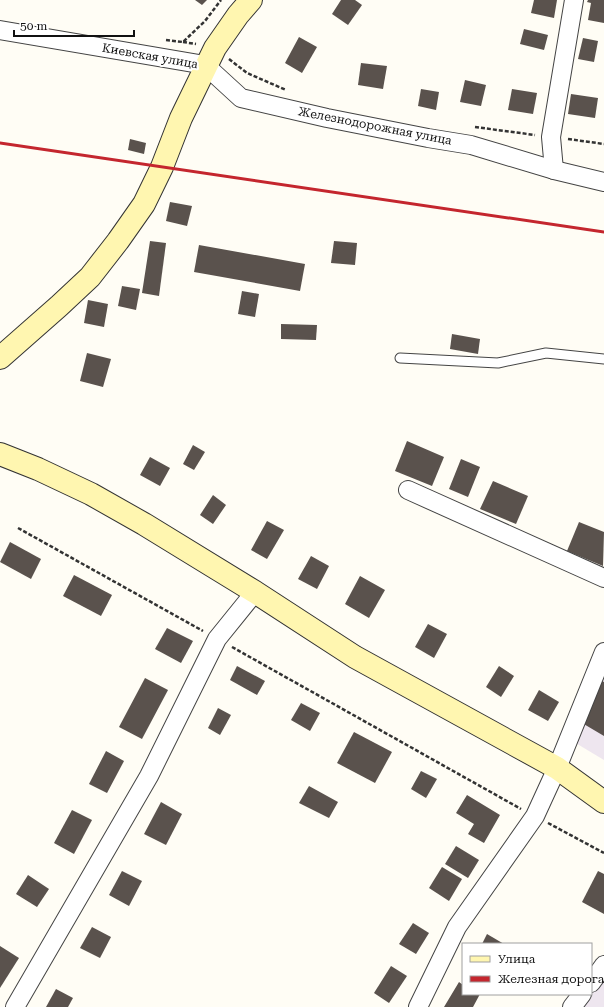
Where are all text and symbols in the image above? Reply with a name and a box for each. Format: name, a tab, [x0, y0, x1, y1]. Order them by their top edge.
scale bar	[14, 12, 134, 38]
text: 50 m	[20, 19, 47, 33]
street label: Киевская улица	[101, 41, 200, 71]
street label: Железнодорожная улица	[297, 104, 453, 148]
legend	[462, 943, 592, 995]
text: Улица	[498, 952, 536, 966]
text: Железная дорога	[498, 972, 604, 986]

